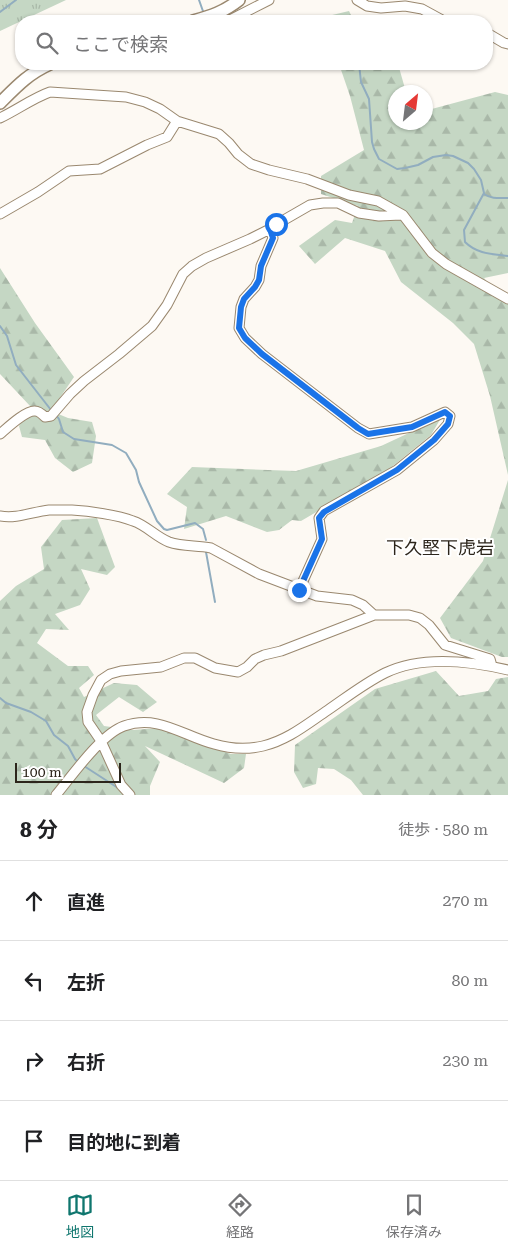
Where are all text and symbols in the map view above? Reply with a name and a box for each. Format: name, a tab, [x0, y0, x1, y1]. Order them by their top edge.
search box	[15, 15, 493, 70]
icon: search	[33, 29, 61, 57]
text: ここで検索	[73, 33, 168, 56]
north arrow	[388, 85, 433, 130]
route start	[265, 213, 288, 236]
district label: 下久堅下虎岩	[386, 537, 494, 558]
route end	[288, 579, 311, 602]
scale bar	[15, 760, 121, 783]
text: 100 m	[22, 764, 62, 780]
text: 8 分	[20, 818, 58, 842]
text: 徒歩 · 580 m	[398, 820, 488, 839]
icon: ahead	[20, 887, 48, 915]
text: 直進	[67, 891, 105, 914]
text: 270 m	[442, 891, 488, 910]
icon: left	[20, 967, 48, 995]
text: 左折	[67, 971, 105, 994]
text: 80 m	[451, 971, 488, 990]
icon: right	[20, 1047, 48, 1075]
text: 右折	[67, 1051, 105, 1074]
text: 230 m	[442, 1051, 488, 1070]
icon: arrive	[20, 1127, 48, 1155]
text: 目的地に到着	[67, 1131, 181, 1154]
tab: 地図	[66, 1191, 94, 1241]
tab: 経路	[226, 1191, 254, 1241]
tab: 保存済み	[386, 1191, 442, 1241]

